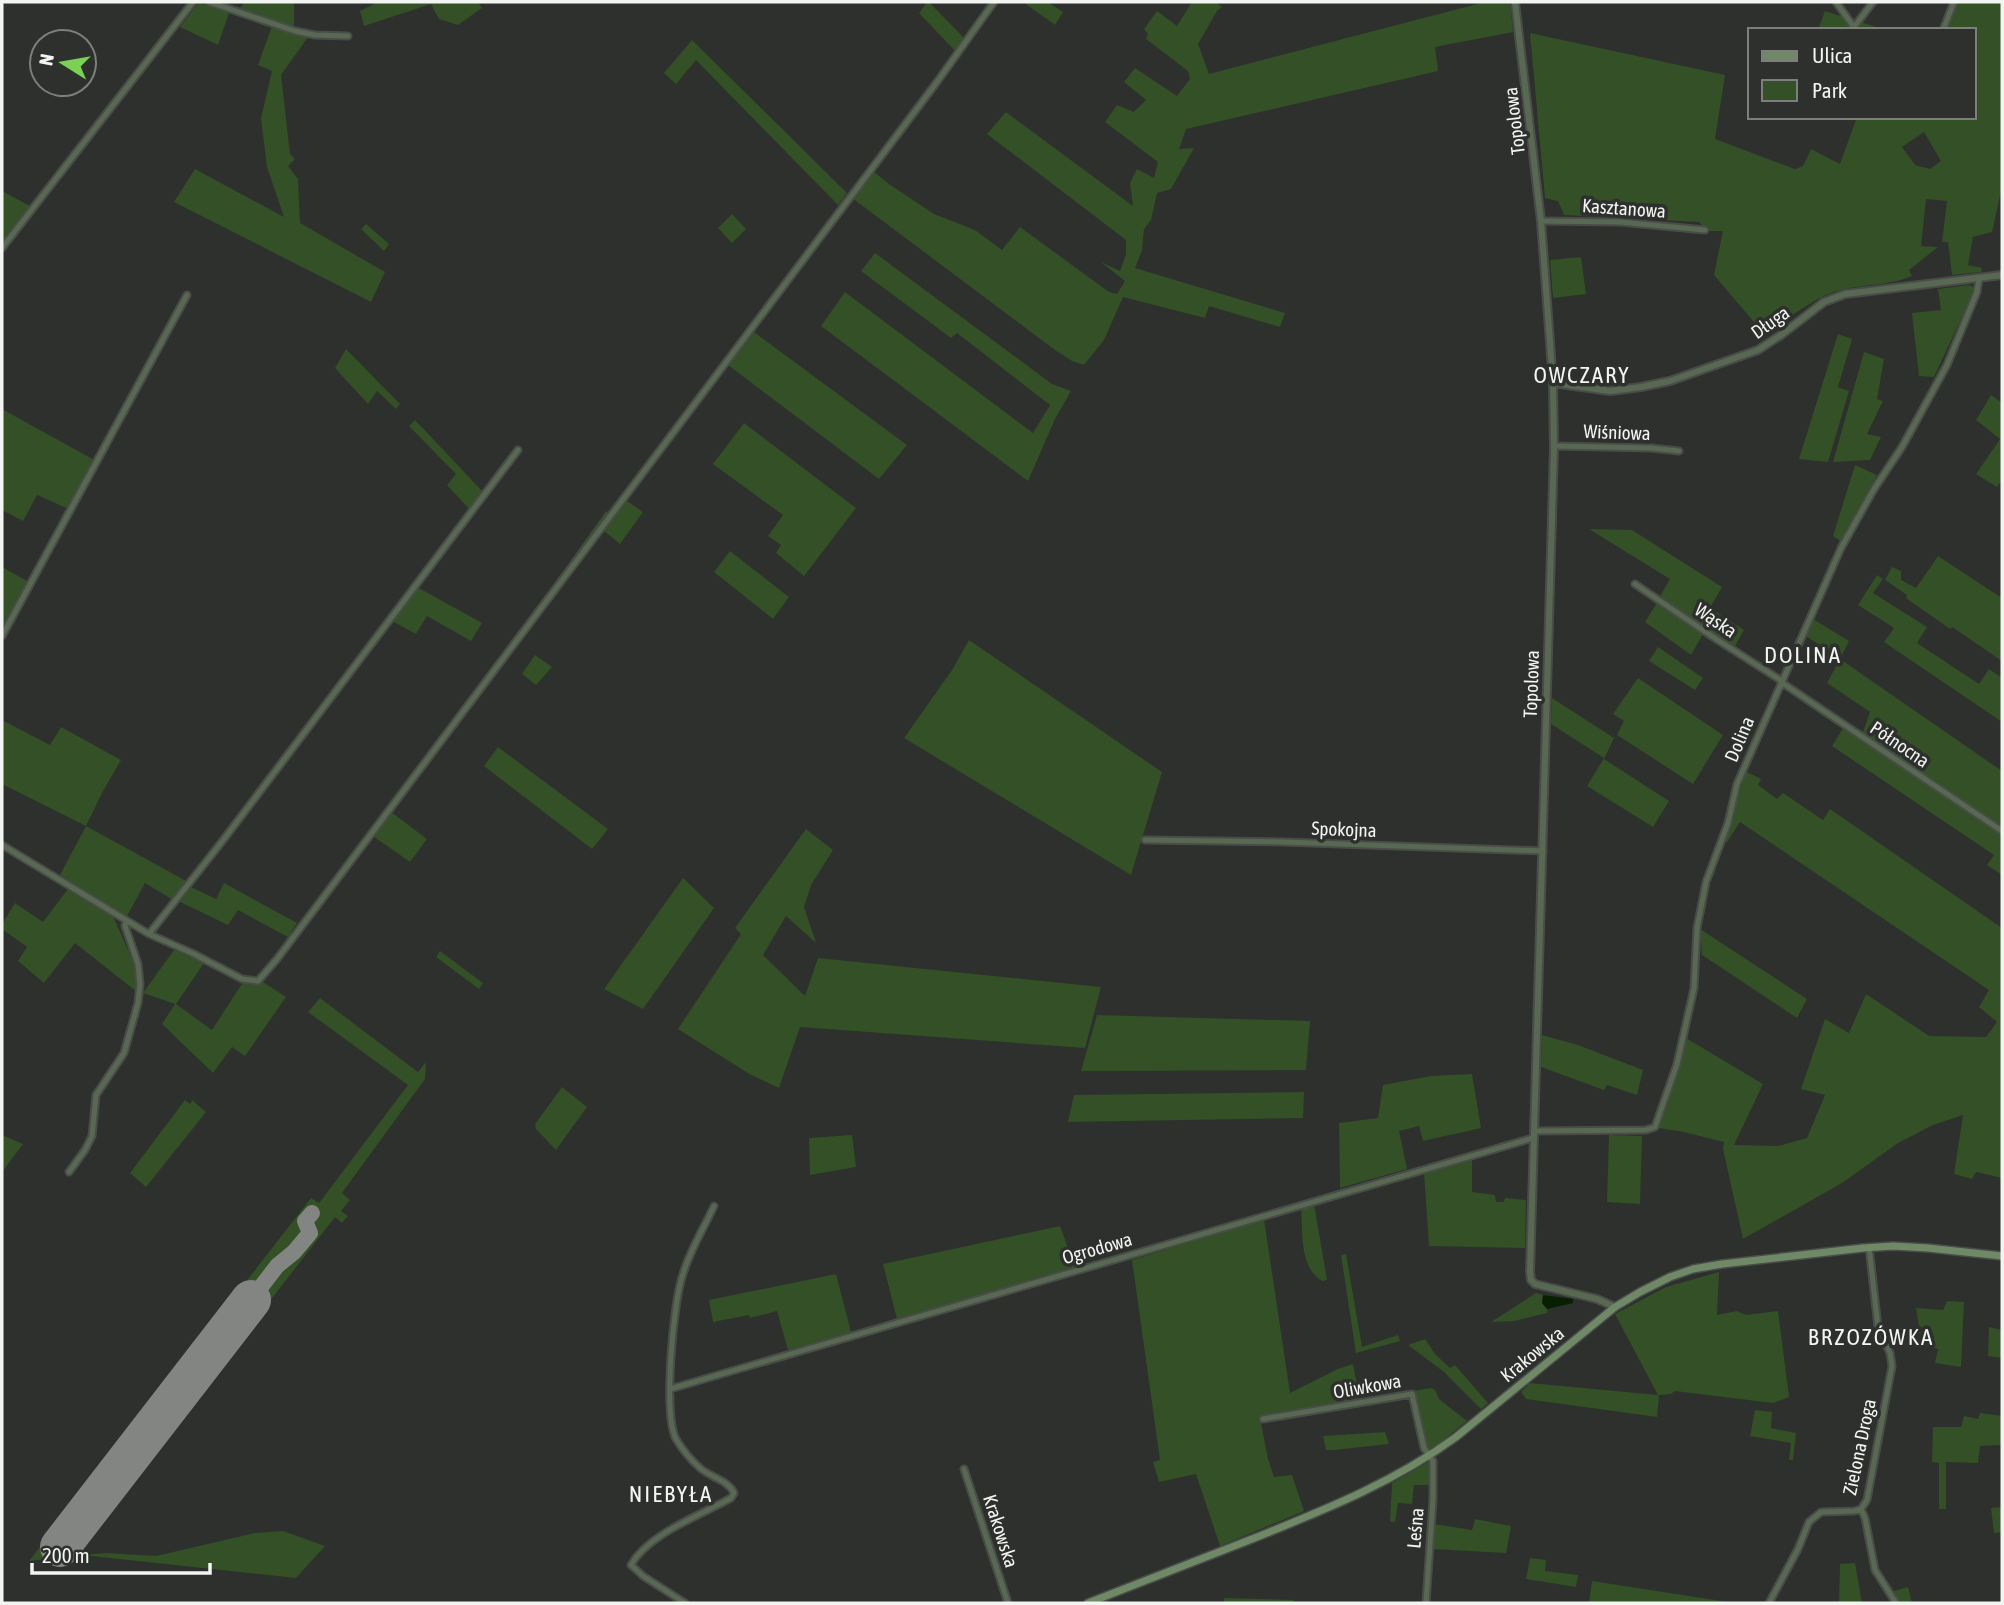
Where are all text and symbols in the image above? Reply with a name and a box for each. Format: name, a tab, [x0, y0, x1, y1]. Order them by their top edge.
north arrow	[28, 28, 98, 98]
legend	[1748, 28, 1976, 119]
text: Ulica	[1812, 43, 1852, 67]
text: N	[34, 52, 58, 67]
text: Park	[1812, 78, 1847, 102]
street label: Topolowa	[1499, 86, 1529, 156]
street label: Kasztanowa	[1582, 194, 1666, 222]
street label: Długa	[1747, 301, 1793, 343]
district label: OWCZARY	[1533, 362, 1631, 388]
street label: Wiśniowa	[1583, 420, 1651, 444]
street label: Wąska	[1691, 598, 1741, 642]
district label: DOLINA	[1764, 642, 1842, 668]
street label: Topolowa	[1519, 650, 1543, 718]
street label: Dolina	[1720, 713, 1758, 765]
street label: Północna	[1866, 716, 1934, 772]
street label: Spokojna	[1311, 817, 1377, 841]
street label: Ogrodowa	[1060, 1228, 1134, 1268]
street label: Krakowska	[1496, 1322, 1568, 1386]
district label: BRZOZÓWKA	[1808, 1324, 1934, 1350]
street label: Oliwkowa	[1331, 1369, 1403, 1403]
street label: Zielona Droga	[1838, 1397, 1880, 1497]
district label: NIEBYŁA	[629, 1481, 713, 1507]
street label: Krakowska	[979, 1492, 1023, 1570]
street label: Leśna	[1402, 1507, 1428, 1549]
scale bar	[32, 1532, 210, 1576]
text: 200 m	[42, 1543, 90, 1567]

